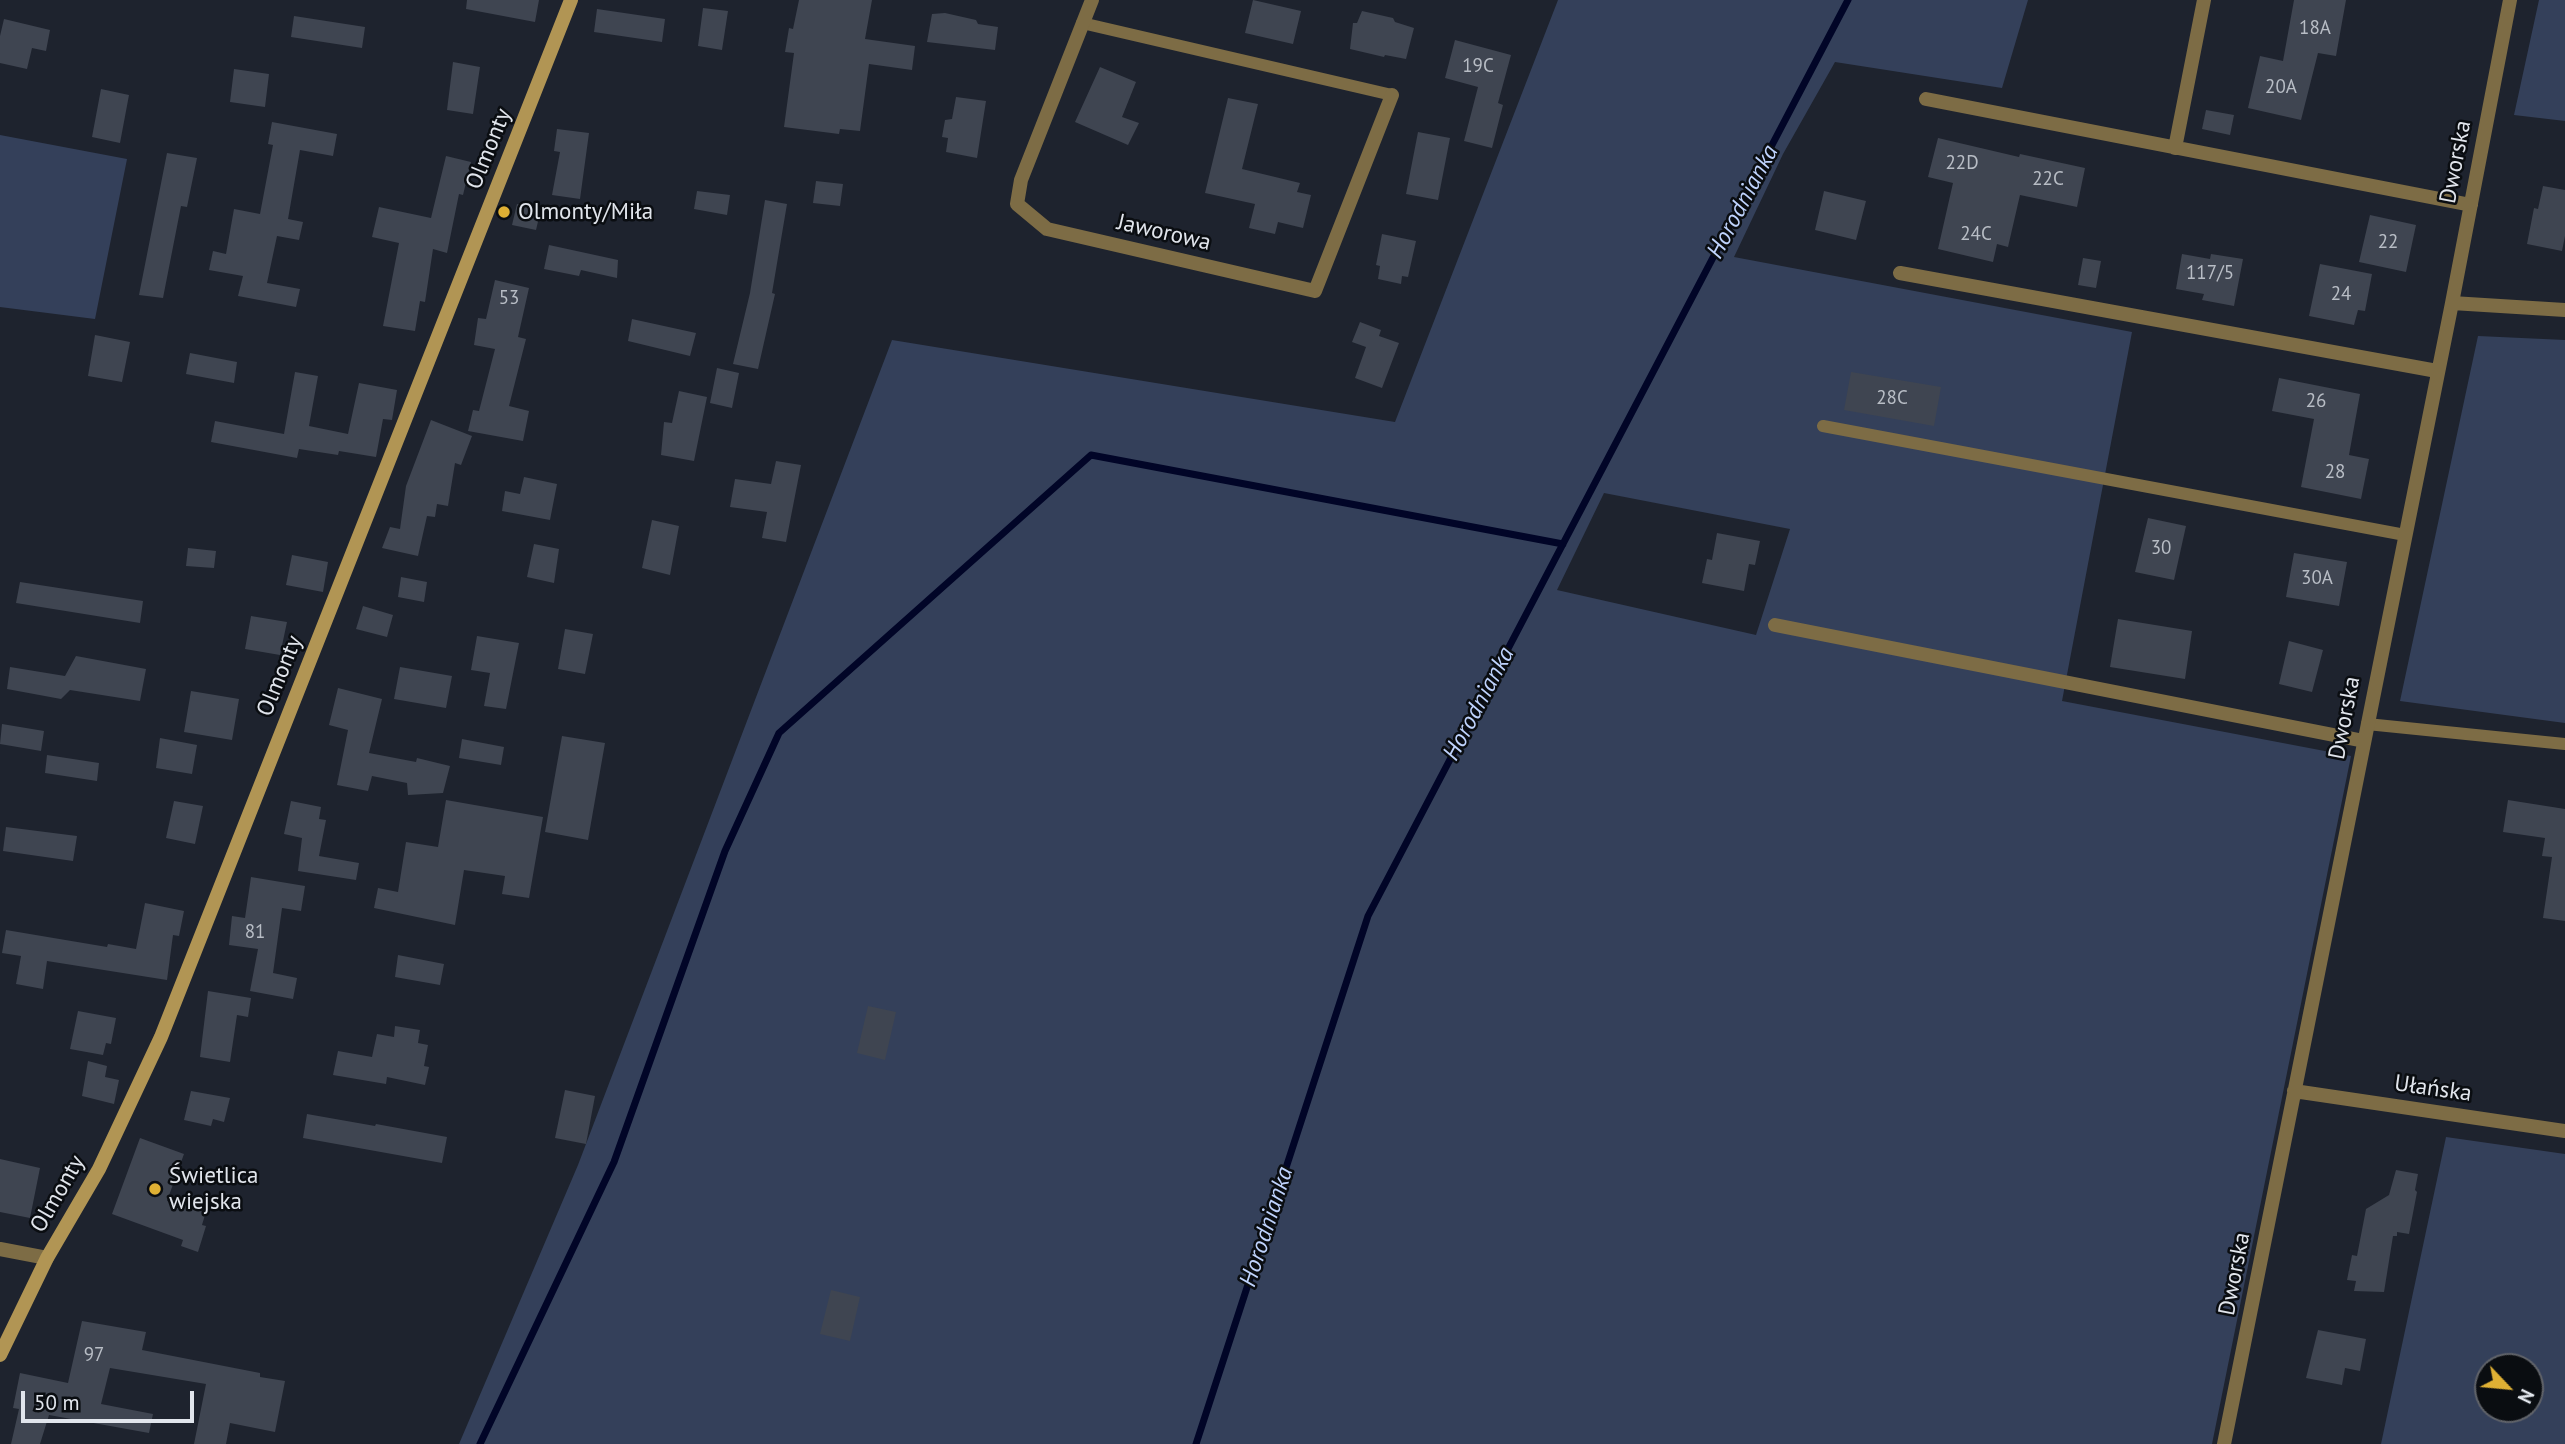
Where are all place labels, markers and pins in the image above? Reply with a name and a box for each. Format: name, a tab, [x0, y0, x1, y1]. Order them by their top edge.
place label: Olmonty/Miła	[518, 198, 653, 226]
marker: Olmonty/Miła	[496, 204, 512, 220]
place label: Świetlica wiejska	[169, 1162, 258, 1216]
marker: Świetlica wiejska	[147, 1181, 163, 1197]

